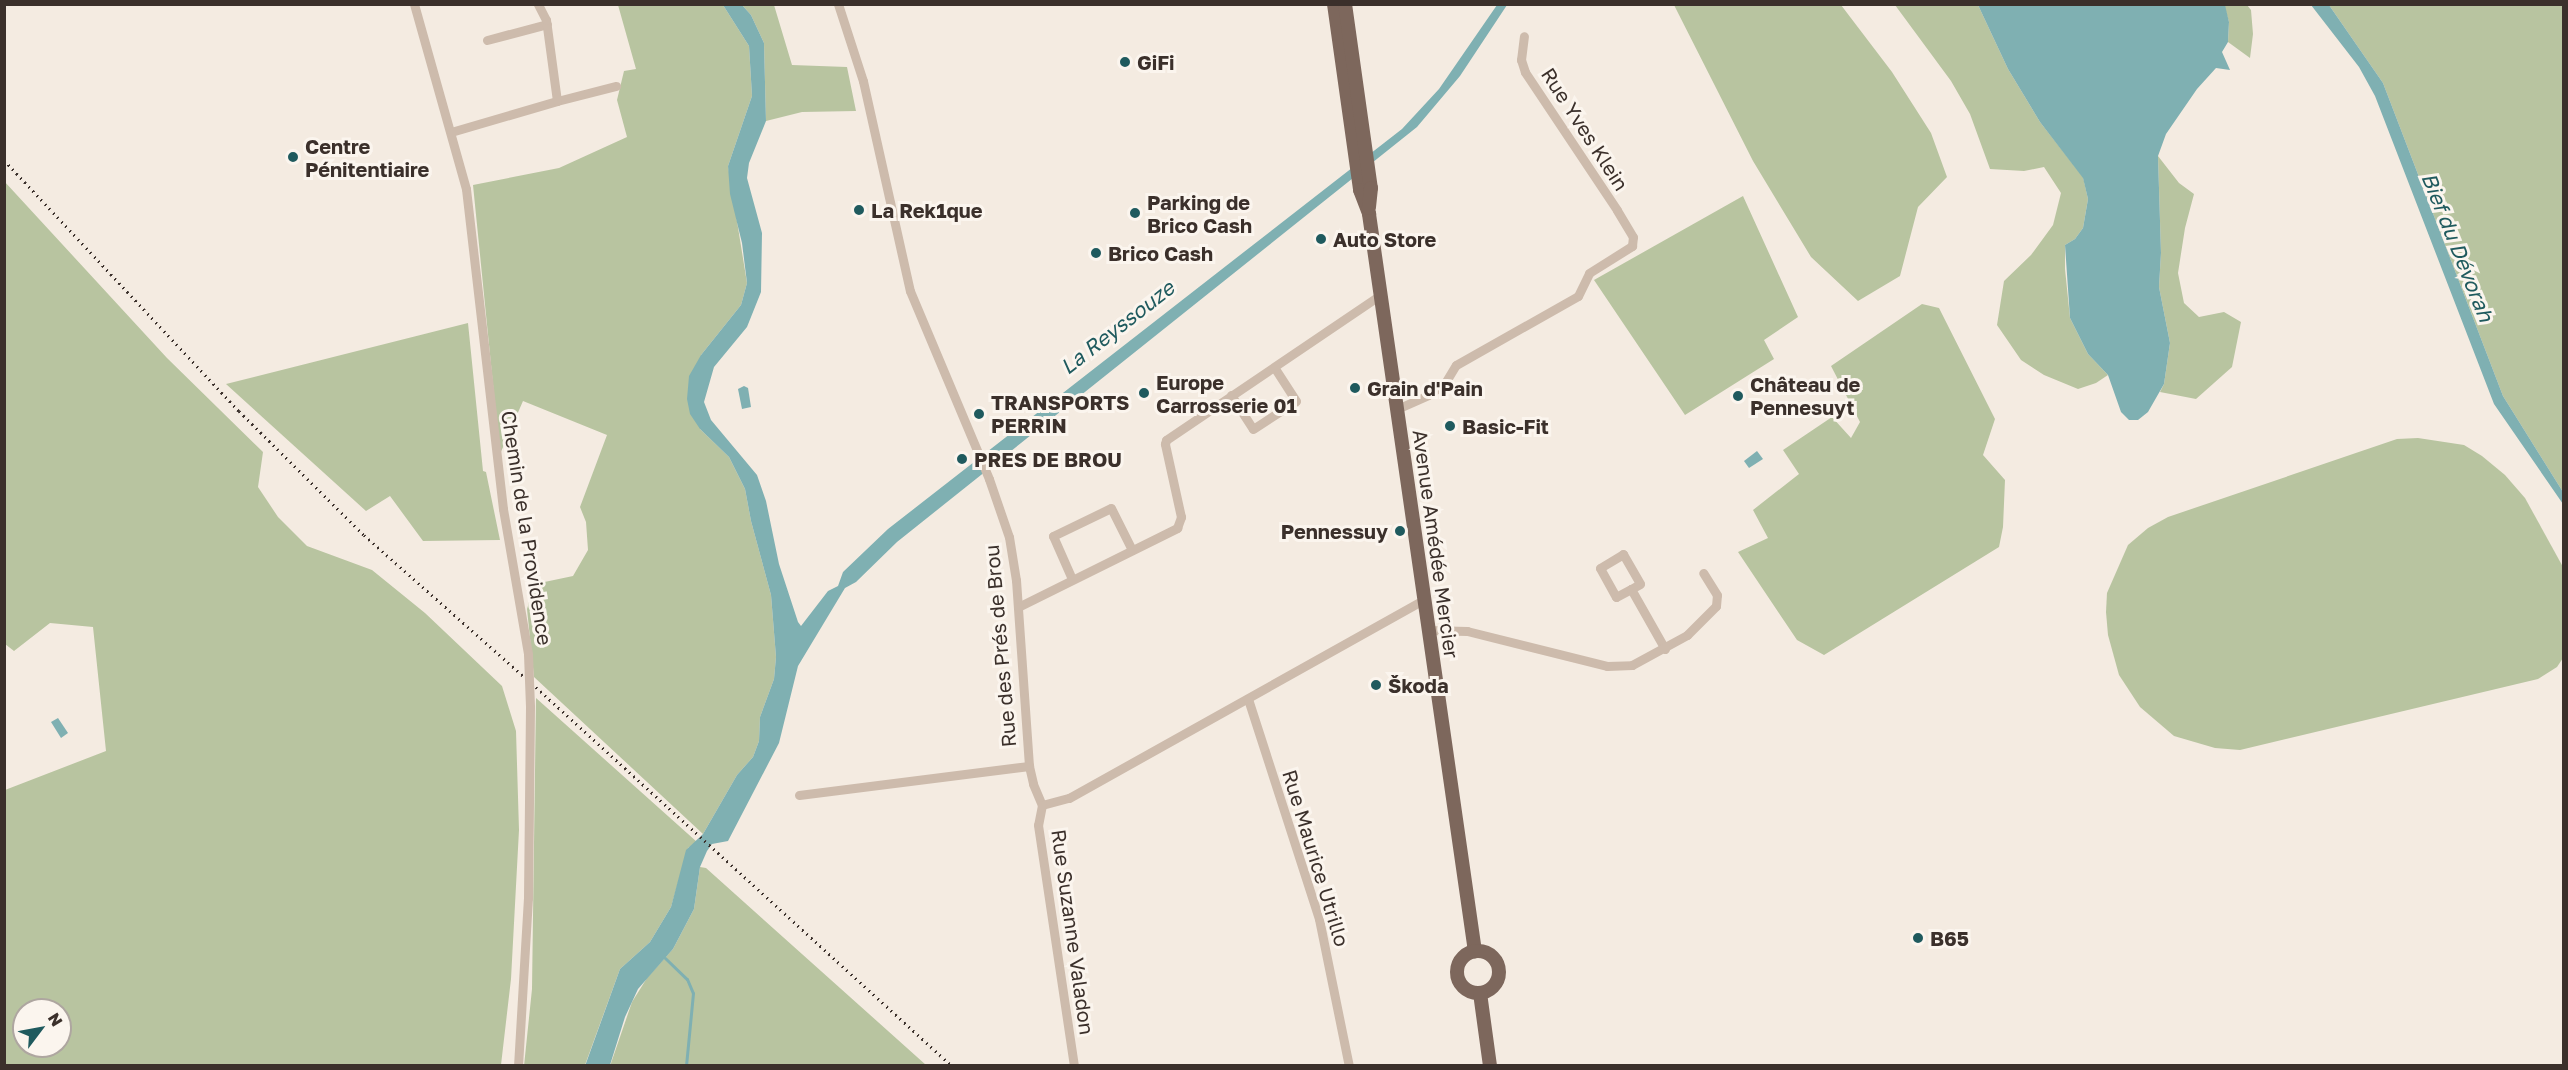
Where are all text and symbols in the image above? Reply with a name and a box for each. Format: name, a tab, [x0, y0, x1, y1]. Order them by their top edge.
place label: GiFi	[1137, 50, 1175, 74]
marker: GiFi	[1118, 55, 1132, 69]
street label: Rue Yves Klein	[1536, 63, 1634, 195]
place label: Centre Pénitentiaire	[305, 134, 429, 181]
marker: Centre Pénitentiaire	[286, 150, 300, 164]
water label: Bief du Dévorah	[2417, 169, 2499, 325]
place label: Parking de Brico Cash	[1147, 190, 1252, 237]
place label: La Rek1que	[871, 198, 982, 222]
marker: La Rek1que	[852, 203, 866, 217]
marker: Parking de Brico Cash	[1128, 206, 1142, 220]
place label: Auto Store	[1333, 227, 1436, 251]
marker: Auto Store	[1314, 232, 1328, 246]
place label: Brico Cash	[1108, 241, 1213, 265]
marker: Brico Cash	[1089, 246, 1103, 260]
water label: La Reyssouze	[1055, 275, 1179, 379]
place label: Europe Carrosserie 01	[1156, 370, 1297, 417]
place label: Château de Pennesuyt	[1750, 372, 1860, 419]
place label: Grain d'Pain	[1367, 376, 1483, 400]
marker: Grain d'Pain	[1348, 381, 1362, 395]
marker: Europe Carrosserie 01	[1137, 386, 1151, 400]
marker: Château de Pennesuyt	[1731, 389, 1745, 403]
place label: TRANSPORTS PERRIN	[991, 390, 1129, 437]
marker: TRANSPORTS PERRIN	[972, 407, 986, 421]
street label: Chemin de la Providence	[497, 409, 557, 647]
place label: Basic-Fit	[1462, 414, 1549, 438]
marker: Basic-Fit	[1443, 419, 1457, 433]
street label: Avenue Amédée Mercier	[1408, 428, 1464, 660]
place label: PRES DE BROU	[974, 447, 1122, 471]
marker: PRES DE BROU	[955, 452, 969, 466]
place label: Pennessuy	[1281, 519, 1388, 543]
marker: Pennessuy	[1393, 524, 1407, 538]
street label: Rue des Prés de Brou	[979, 544, 1021, 748]
place label: Škoda	[1388, 673, 1448, 697]
marker: Škoda	[1369, 678, 1383, 692]
street label: Rue Maurice Utrillo	[1278, 767, 1354, 949]
street label: Rue Suzanne Valadon	[1047, 828, 1099, 1036]
place label: B65	[1930, 926, 1969, 950]
marker: B65	[1911, 931, 1925, 945]
north arrow	[12, 998, 72, 1058]
text: N	[44, 1009, 67, 1030]

